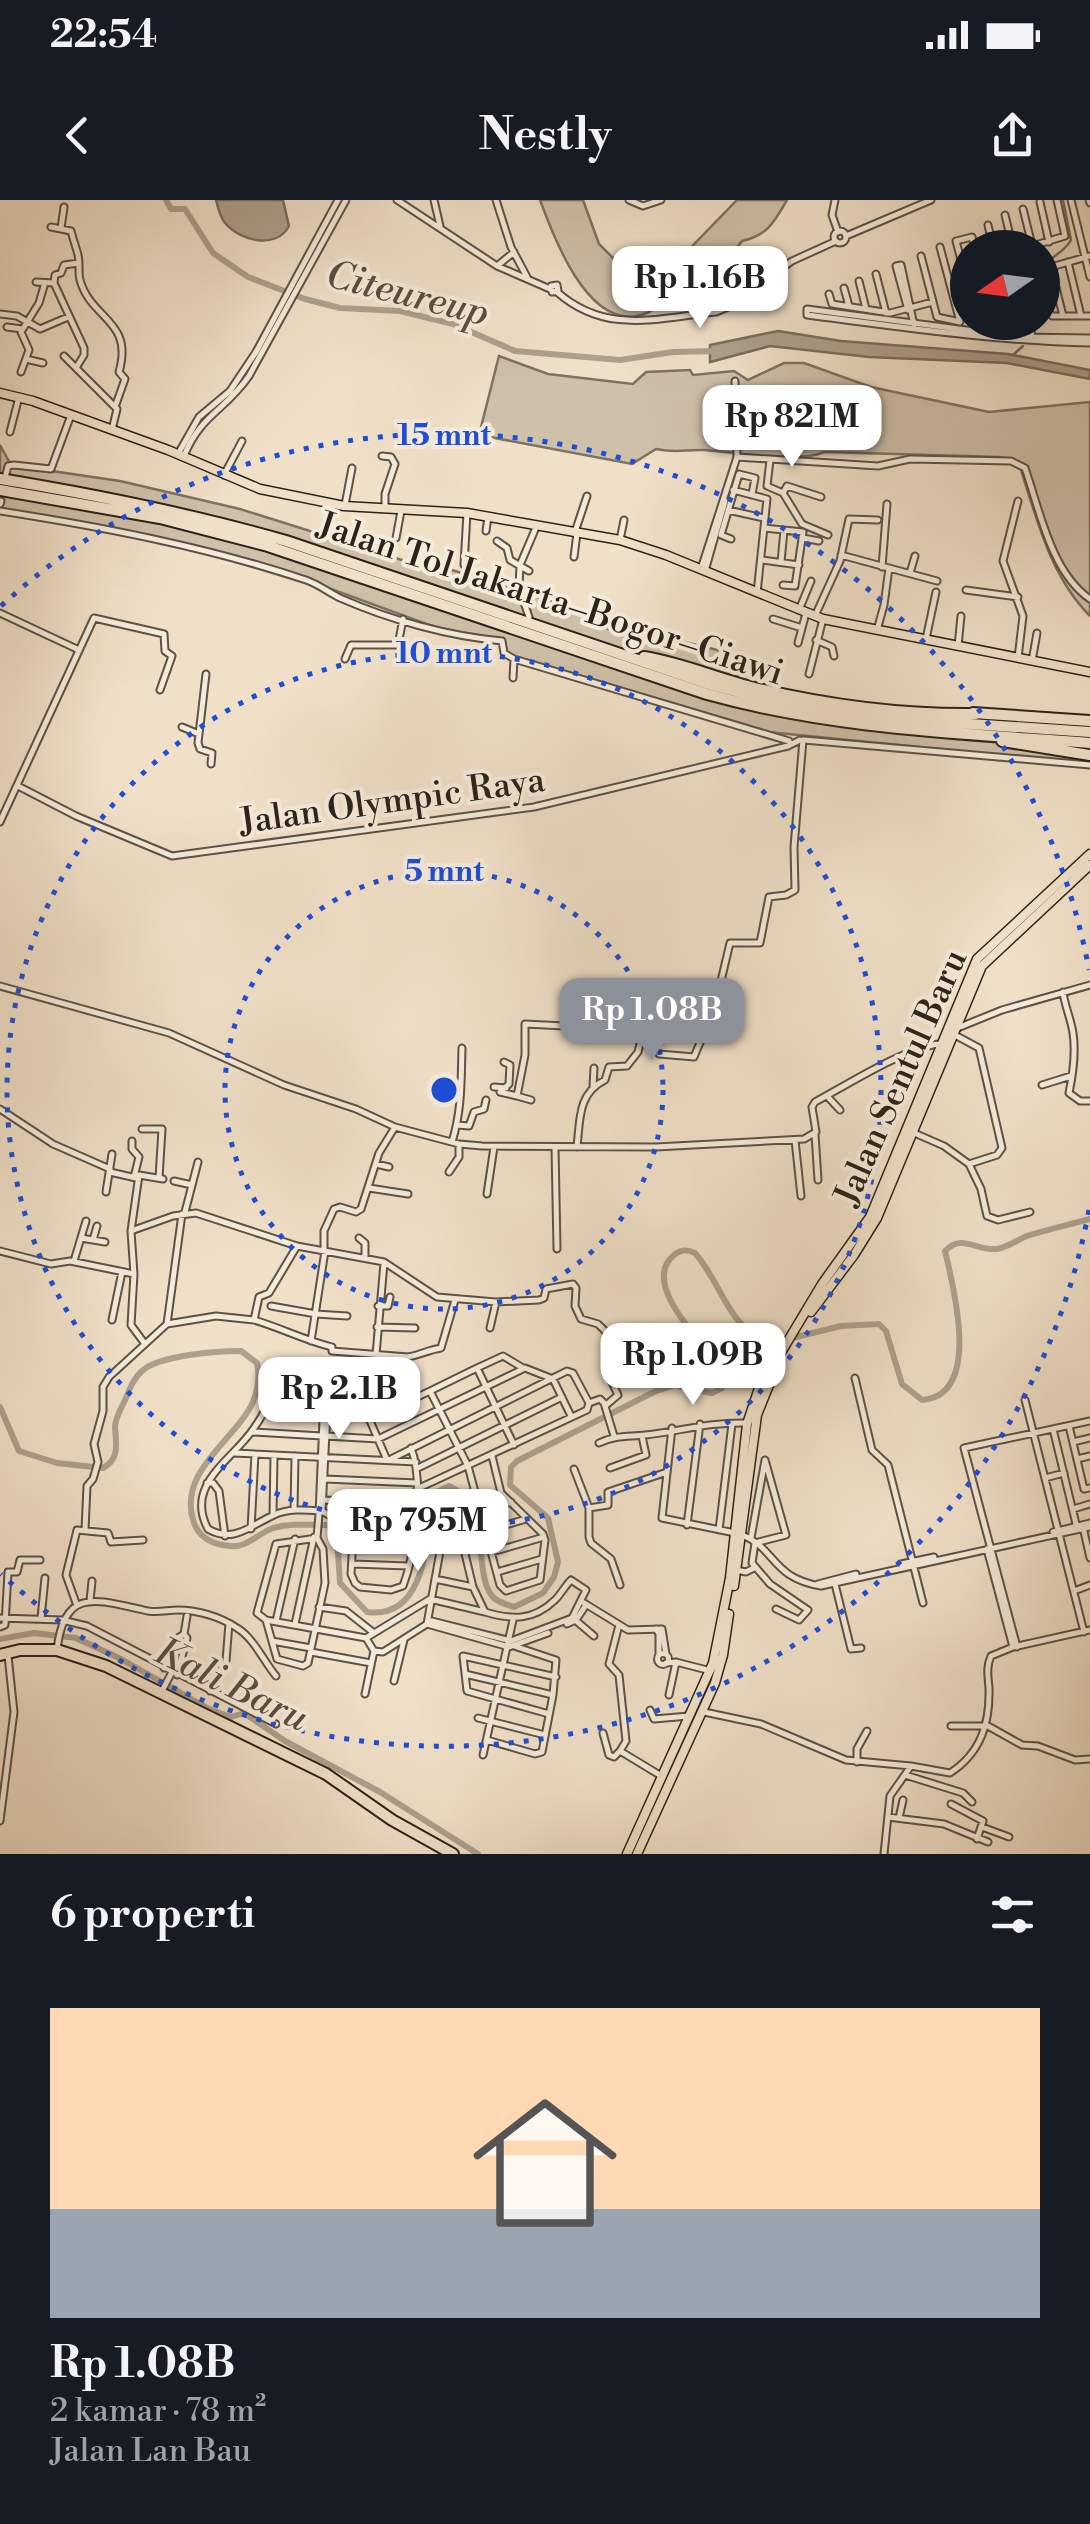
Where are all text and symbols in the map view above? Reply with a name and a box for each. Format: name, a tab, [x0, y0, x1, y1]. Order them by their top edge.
text: 22:54	[50, 12, 158, 59]
text: Nestly	[478, 107, 612, 164]
icon: back	[50, 108, 105, 163]
icon: share	[985, 108, 1040, 163]
north arrow	[950, 230, 1060, 340]
map controls	[950, 230, 1060, 340]
pin: Rp 1.16B	[597, 246, 803, 331]
water label: Citeureup	[321, 252, 494, 337]
text: Rp 1.16B	[634, 258, 766, 298]
pin: Rp 821M	[700, 385, 884, 470]
text: Rp 821M	[725, 397, 859, 437]
text: 15 mnt	[397, 417, 491, 455]
street label: Jalan Tol Jakarta–Bogor–Ciawi	[310, 503, 789, 695]
text: 10 mnt	[396, 635, 493, 673]
street label: Jalan Olympic Raya	[235, 759, 548, 844]
text: 5 mnt	[404, 853, 484, 891]
street label: Jalan Sentul Baru	[825, 943, 977, 1214]
pin: Rp 1.08B	[549, 978, 755, 1063]
text: Rp 1.08B	[581, 990, 723, 1030]
centre of rings	[426, 1072, 462, 1108]
pin: Rp 1.09B	[590, 1323, 796, 1408]
text: Rp 1.09B	[623, 1335, 763, 1375]
pin: Rp 2.1B	[247, 1357, 431, 1442]
text: Rp 2.1B	[280, 1369, 398, 1409]
pin: Rp 795M	[326, 1489, 510, 1574]
text: Rp 795M	[349, 1501, 487, 1541]
water label: Kali Baru	[147, 1628, 316, 1743]
icon: filters	[985, 1887, 1040, 1942]
text: 6 properti	[50, 1888, 255, 1941]
icon: home	[455, 2073, 635, 2253]
text: Rp 1.08B	[50, 2338, 235, 2391]
text: 2 kamar · 78 m²	[50, 2391, 266, 2431]
text: Jalan Lan Bau	[50, 2431, 251, 2471]

